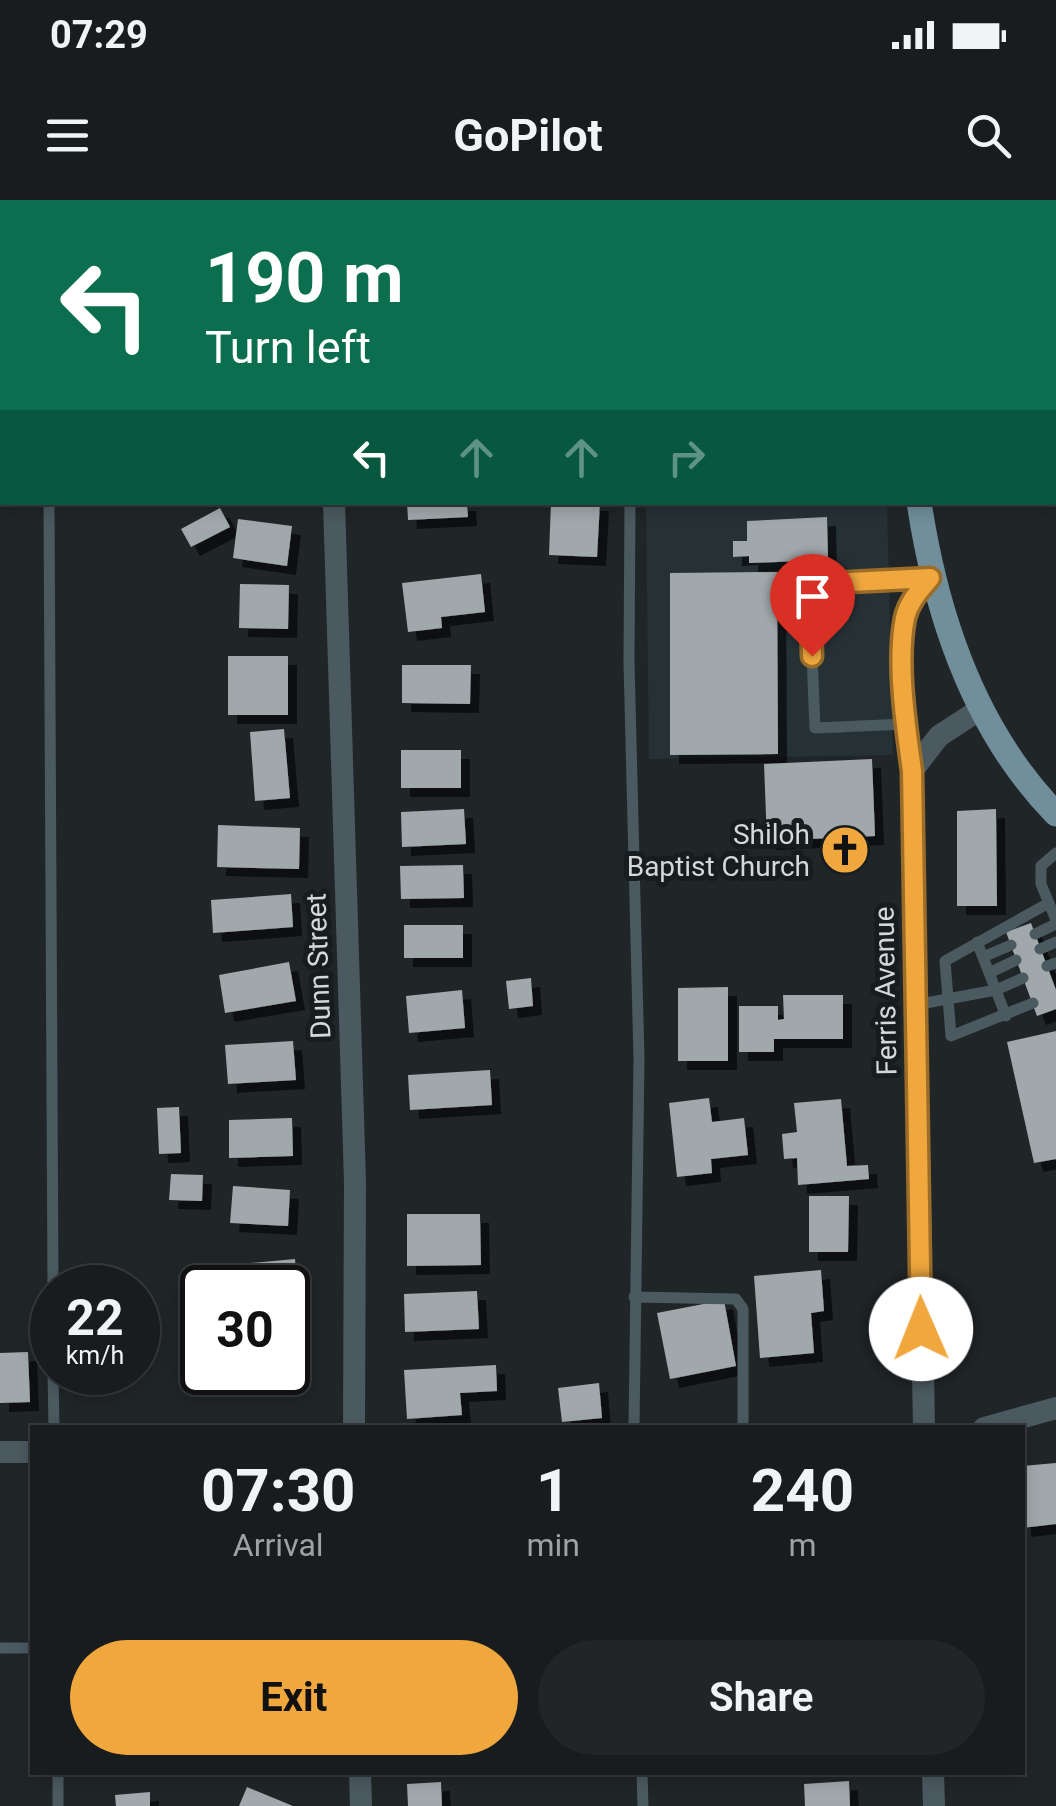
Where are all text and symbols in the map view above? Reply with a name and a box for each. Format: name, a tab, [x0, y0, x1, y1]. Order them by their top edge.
text: 07:29	[50, 13, 148, 57]
icon: menu	[40, 108, 95, 163]
icon: search	[961, 108, 1016, 163]
text: GoPilot	[453, 109, 603, 162]
text: 190 m	[205, 237, 404, 319]
icon: left	[40, 240, 170, 370]
text: Turn left	[205, 321, 371, 374]
icon: left	[344, 430, 399, 485]
icon: ahead	[449, 430, 504, 485]
icon: ahead	[554, 430, 609, 485]
icon: right	[659, 430, 714, 485]
pin	[770, 554, 855, 657]
icon: arrive	[785, 569, 840, 624]
place label: Shiloh Baptist Church	[627, 818, 810, 883]
church icon: Shiloh Baptist Church	[819, 824, 871, 876]
street label: Dunn Street	[299, 893, 338, 1039]
street label: Ferris Avenue	[868, 906, 903, 1076]
speed limit sign: 30	[180, 1265, 310, 1395]
position arrow	[869, 1277, 973, 1381]
text: 22	[66, 1289, 124, 1347]
text: km/h	[66, 1341, 124, 1370]
text: 07:30	[201, 1455, 356, 1526]
text: 1	[536, 1455, 570, 1526]
text: 240	[751, 1455, 854, 1526]
text: Arrival	[233, 1526, 324, 1564]
text: min	[526, 1526, 580, 1564]
text: m	[788, 1526, 816, 1564]
button: Exit	[70, 1640, 518, 1755]
button: Share	[538, 1640, 985, 1755]

